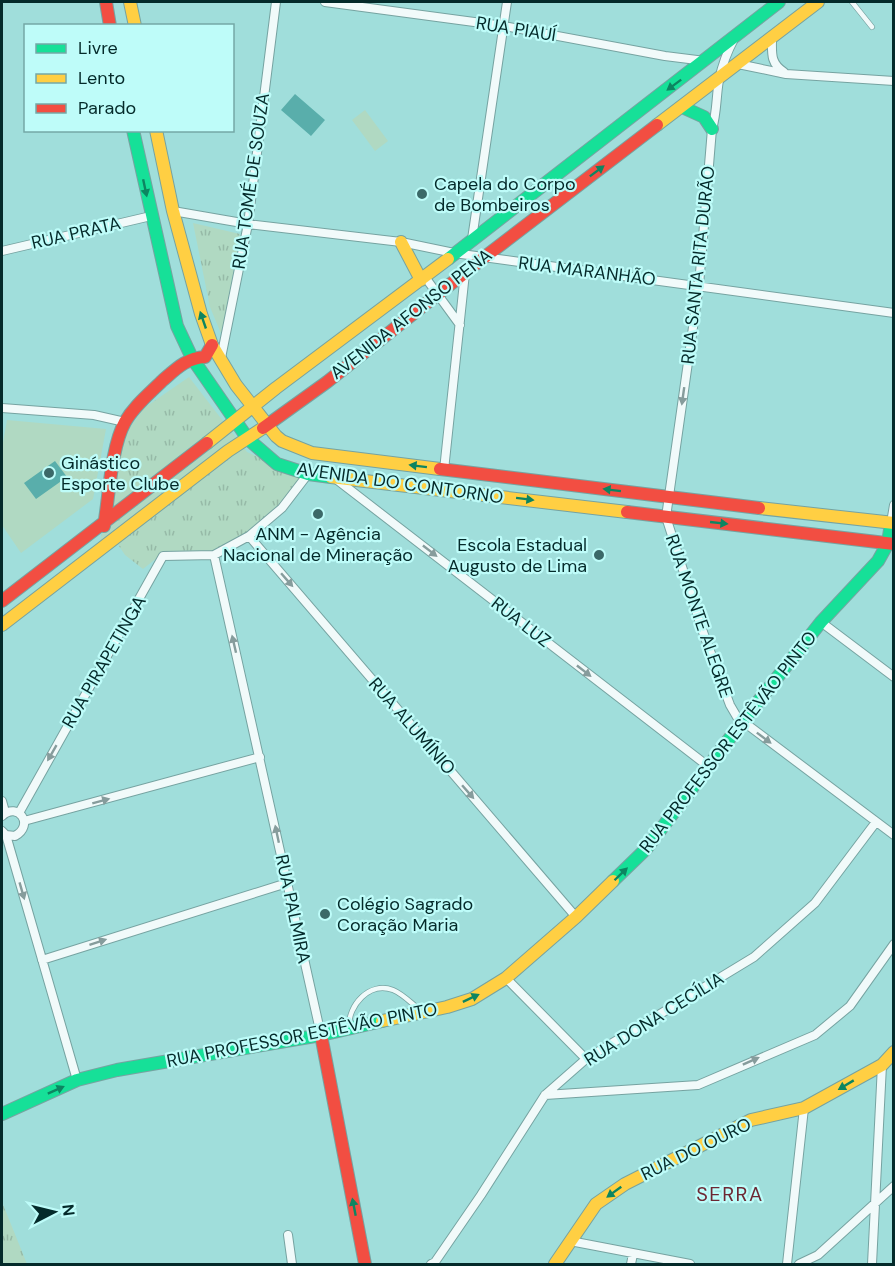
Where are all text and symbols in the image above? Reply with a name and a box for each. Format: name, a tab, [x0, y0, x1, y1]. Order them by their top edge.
street label: RUA PIAUÍ	[474, 11, 559, 47]
legend	[24, 24, 234, 132]
text: Livre	[78, 36, 118, 60]
text: Lento	[78, 66, 125, 90]
one-way arrow	[666, 78, 681, 90]
street label: RUA TOMÉ DE SOUZA	[227, 91, 275, 270]
text: Parado	[78, 96, 136, 120]
one-way arrow	[589, 165, 605, 177]
street label: RUA SANTA RITA DURÃO	[676, 165, 720, 365]
place label: Capela do Corpo de Bombeiros	[434, 172, 576, 217]
one-way arrow	[141, 178, 150, 197]
marker: Capela do Corpo de Bombeiros	[415, 187, 429, 201]
street label: RUA PRATA	[29, 211, 123, 255]
street label: AVENIDA AFONSO PENA	[325, 243, 497, 385]
street label: RUA MARANHÃO	[517, 251, 657, 291]
one-way arrow	[198, 311, 208, 329]
one-way arrow	[679, 387, 688, 406]
place label: Ginástico Esporte Clube	[61, 451, 179, 496]
street label: AVENIDA DO CONTORNO	[295, 457, 505, 509]
one-way arrow	[409, 462, 428, 471]
marker: Ginástico Esporte Clube	[42, 466, 56, 480]
one-way arrow	[602, 486, 621, 495]
one-way arrow	[516, 494, 535, 504]
marker: ANM - Agência Nacional de Mineração	[311, 507, 325, 521]
one-way arrow	[709, 518, 728, 528]
place label: ANM - Agência Nacional de Mineração	[223, 522, 413, 567]
street label: RUA MONTE ALEGRE	[660, 531, 738, 701]
place label: Escola Estadual Augusto de Lima	[448, 533, 587, 578]
one-way arrow	[422, 545, 437, 557]
marker: Escola Estadual Augusto de Lima	[592, 548, 606, 562]
one-way arrow	[280, 572, 293, 587]
street label: RUA PIRAPETINGA	[56, 591, 152, 732]
street label: RUA LUZ	[486, 591, 556, 653]
street label: RUA PROFESSOR ESTÊVÃO PINTO	[634, 626, 822, 858]
one-way arrow	[229, 635, 239, 653]
one-way arrow	[576, 664, 592, 677]
street label: RUA ALUMÍNIO	[363, 672, 461, 780]
one-way arrow	[756, 732, 772, 745]
one-way arrow	[47, 745, 57, 762]
one-way arrow	[462, 784, 475, 800]
one-way arrow	[92, 795, 110, 805]
one-way arrow	[272, 825, 281, 844]
street label: RUA PALMIRA	[270, 852, 316, 966]
one-way arrow	[613, 868, 627, 882]
one-way arrow	[18, 882, 27, 900]
place label: Colégio Sagrado Coração Maria	[337, 892, 473, 937]
marker: Colégio Sagrado Coração Maria	[318, 907, 332, 921]
one-way arrow	[89, 937, 107, 946]
street label: RUA DONA CECÍLIA	[580, 966, 728, 1072]
one-way arrow	[462, 993, 479, 1002]
street label: RUA PROFESSOR ESTÊVÃO PINTO	[165, 997, 439, 1073]
one-way arrow	[743, 1056, 760, 1065]
one-way arrow	[838, 1079, 854, 1090]
one-way arrow	[47, 1084, 65, 1094]
street label: RUA DO OURO	[637, 1112, 755, 1186]
district label: SERRA	[696, 1181, 764, 1207]
north arrow	[24, 1182, 84, 1242]
one-way arrow	[606, 1186, 622, 1198]
one-way arrow	[349, 1197, 358, 1216]
text: N	[57, 1203, 80, 1217]

